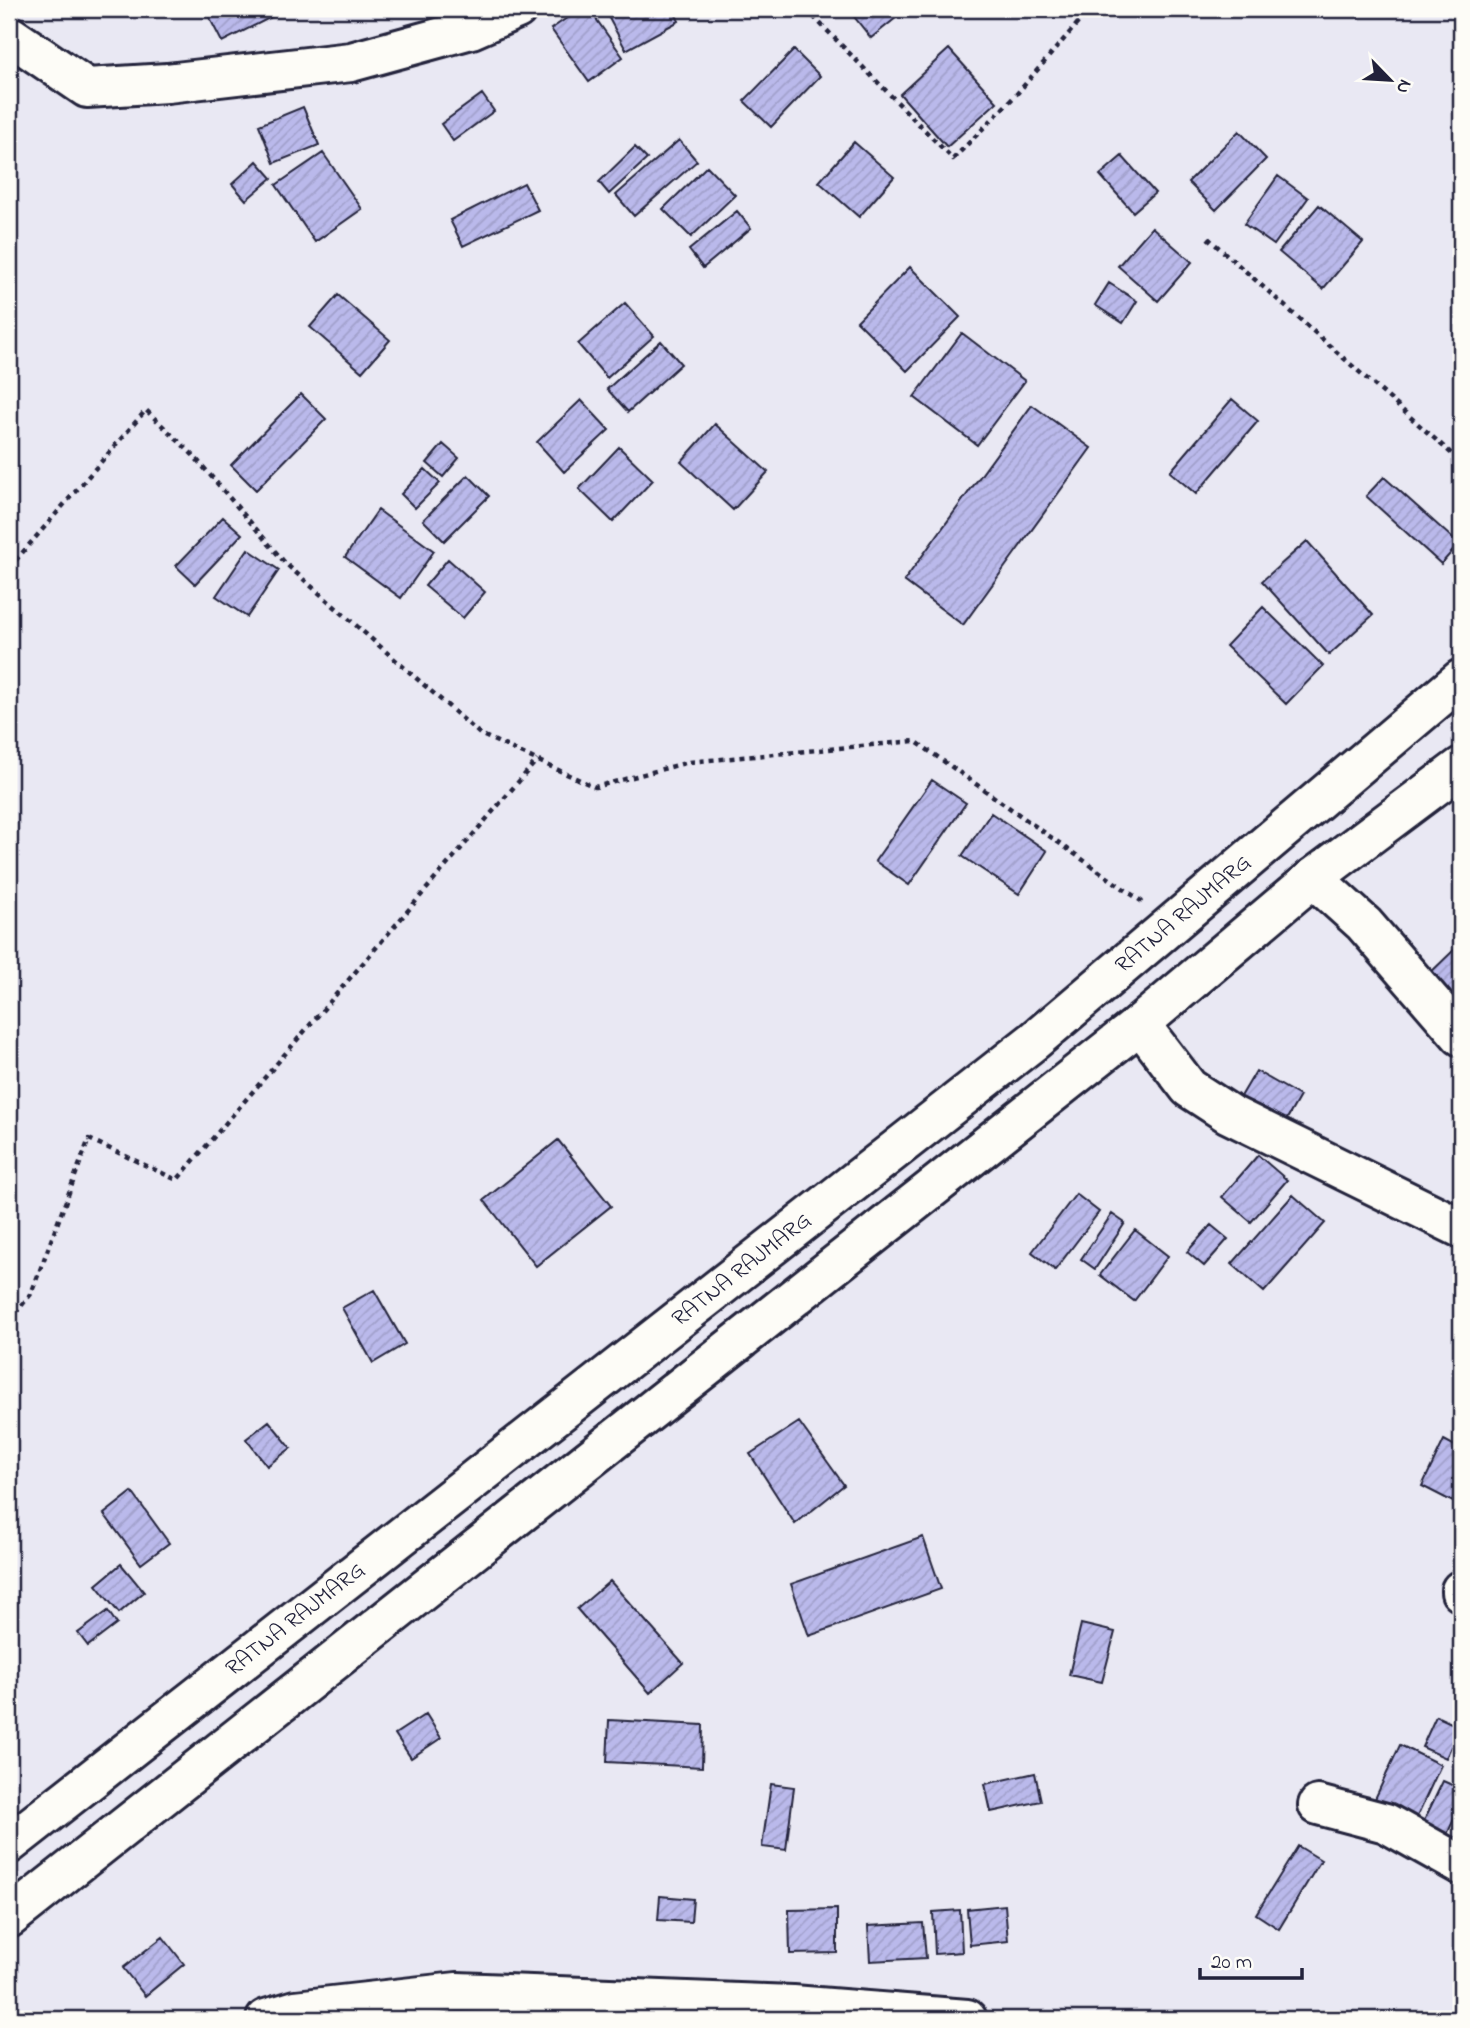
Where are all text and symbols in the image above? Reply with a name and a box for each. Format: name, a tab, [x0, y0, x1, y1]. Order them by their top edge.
north arrow	[1354, 46, 1424, 116]
text: N	[1388, 75, 1418, 98]
street label: RATNA RAJMARG	[1108, 847, 1259, 982]
street label: RATNA RAJMARG	[665, 1205, 819, 1335]
street label: RATNA RAJMARG	[219, 1554, 372, 1685]
scale bar	[1200, 1937, 1302, 1981]
text: 20 m	[1211, 1948, 1252, 1978]

